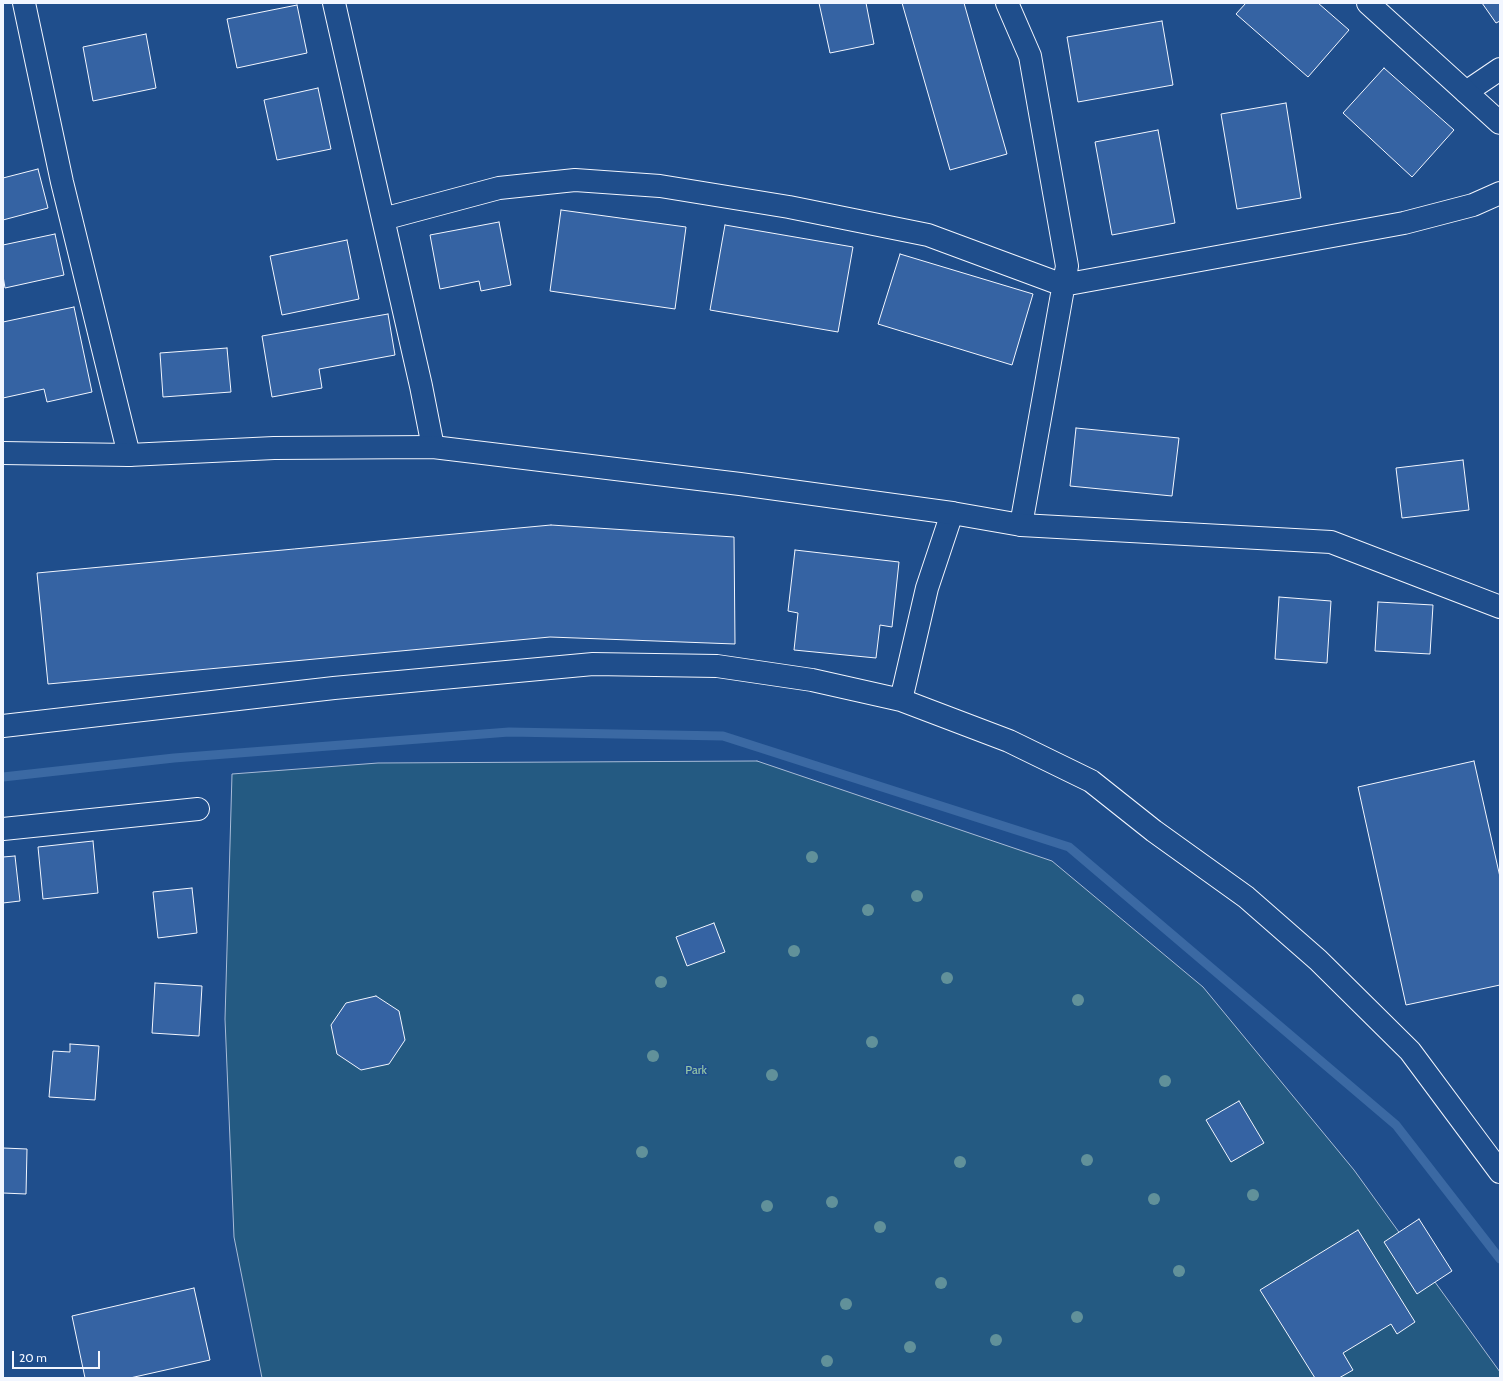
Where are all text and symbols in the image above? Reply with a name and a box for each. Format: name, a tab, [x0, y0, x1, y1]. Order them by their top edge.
park label: Park	[685, 1063, 707, 1077]
scale bar	[14, 1343, 102, 1369]
text: 20 m	[19, 1350, 47, 1365]

